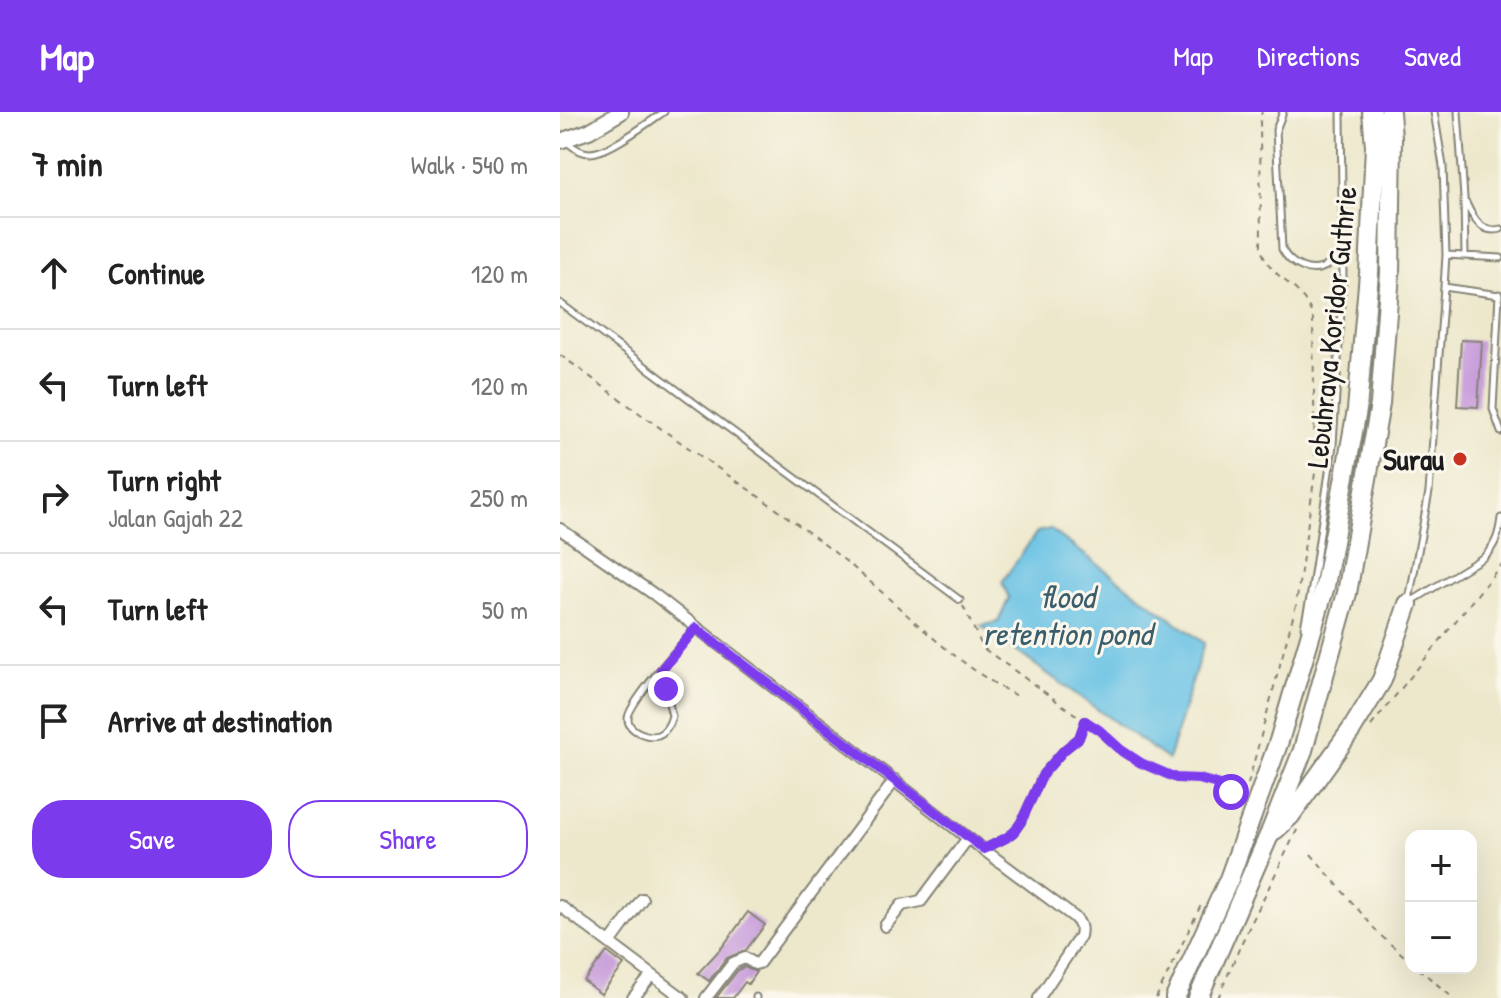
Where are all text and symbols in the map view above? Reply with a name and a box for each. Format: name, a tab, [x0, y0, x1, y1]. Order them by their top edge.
text: Map	[40, 30, 94, 82]
text: Map	[1173, 37, 1213, 75]
text: Directions	[1257, 37, 1360, 75]
text: Saved	[1404, 37, 1461, 75]
text: 7 min	[32, 141, 103, 187]
text: Walk · 540 m	[411, 147, 528, 182]
street label: Lebuhraya Koridor Guthrie	[1296, 184, 1366, 470]
icon: ahead	[32, 251, 76, 295]
text: Continue	[108, 253, 205, 293]
text: 120 m	[471, 256, 528, 291]
icon: left	[32, 363, 76, 407]
text: Turn left	[108, 365, 207, 405]
text: 120 m	[471, 368, 528, 403]
place label: Surau	[1383, 439, 1444, 479]
marker: Surau	[1451, 450, 1469, 468]
text: Turn right	[108, 460, 221, 500]
icon: right	[32, 475, 76, 519]
text: 250 m	[470, 480, 528, 515]
text: Jalan Gajah 22	[108, 500, 243, 535]
water label: flood retention pond	[982, 575, 1156, 655]
icon: left	[32, 587, 76, 631]
text: Turn left	[108, 589, 207, 629]
text: 50 m	[482, 592, 528, 627]
route end	[648, 671, 684, 707]
icon: arrive	[32, 699, 76, 743]
text: Arrive at destination	[108, 701, 333, 741]
route start	[1213, 774, 1249, 810]
button: Save	[32, 800, 272, 878]
button: Share	[288, 800, 528, 878]
map controls	[1405, 830, 1477, 974]
button: +	[1405, 830, 1477, 902]
button: −	[1405, 902, 1477, 974]

